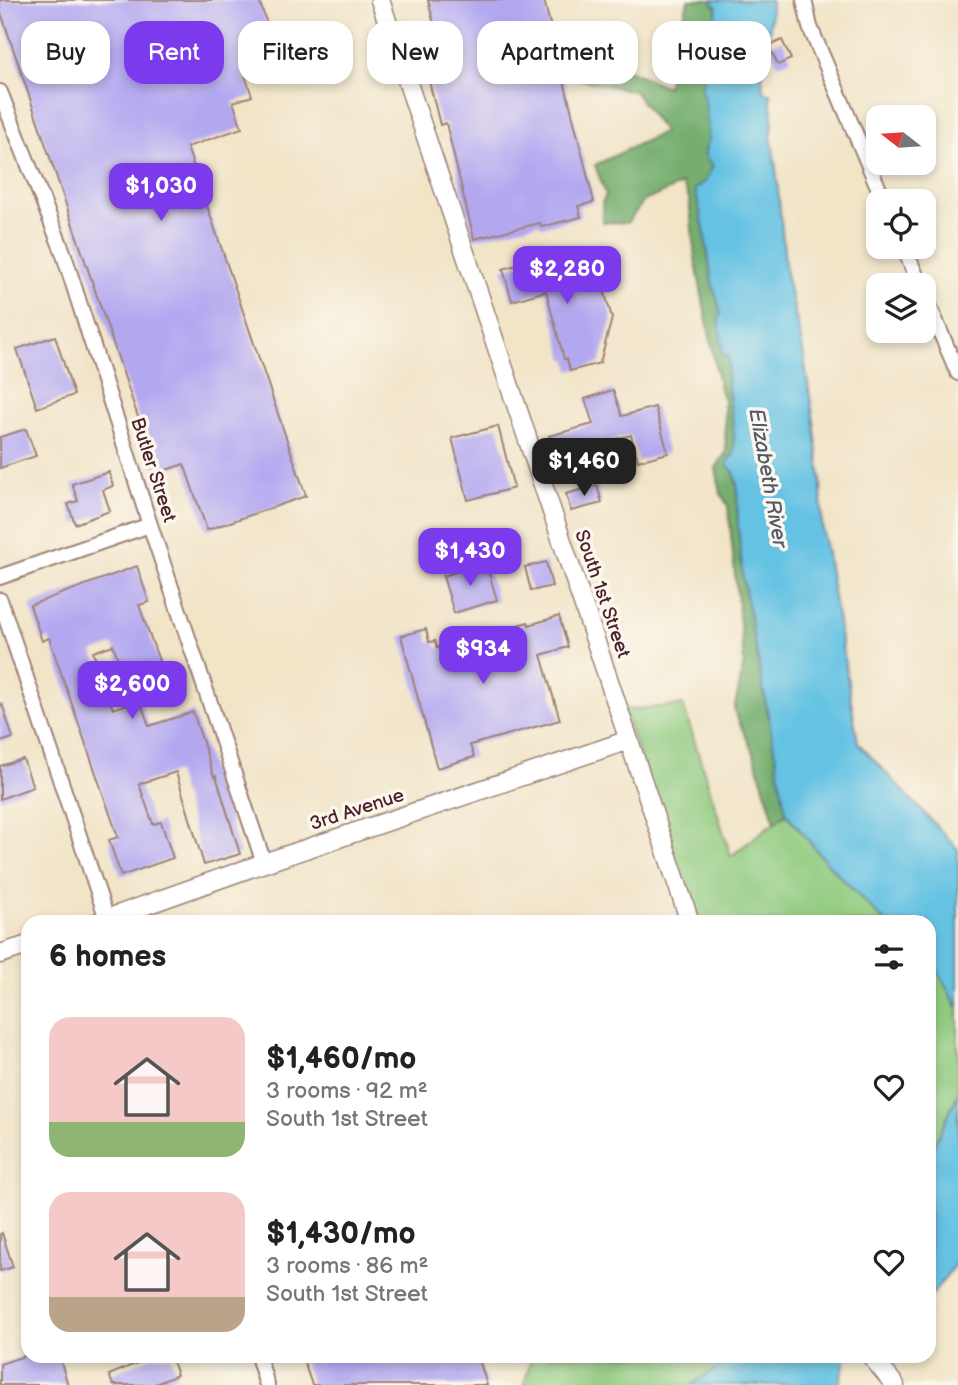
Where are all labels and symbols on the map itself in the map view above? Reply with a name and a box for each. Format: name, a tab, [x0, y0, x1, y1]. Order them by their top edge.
north arrow	[866, 105, 936, 175]
pin: $1,030	[104, 164, 218, 223]
pin: $2,280	[510, 246, 624, 306]
water label: Elizabeth River	[743, 406, 793, 551]
street label: Butler Street	[125, 415, 181, 525]
pin: $1,460	[527, 438, 641, 498]
street label: South 1st Street	[569, 527, 635, 661]
pin: $1,430	[413, 528, 527, 588]
pin: $934	[442, 626, 524, 686]
pin: $2,600	[75, 662, 189, 721]
street label: 3rd Avenue	[307, 784, 407, 836]

